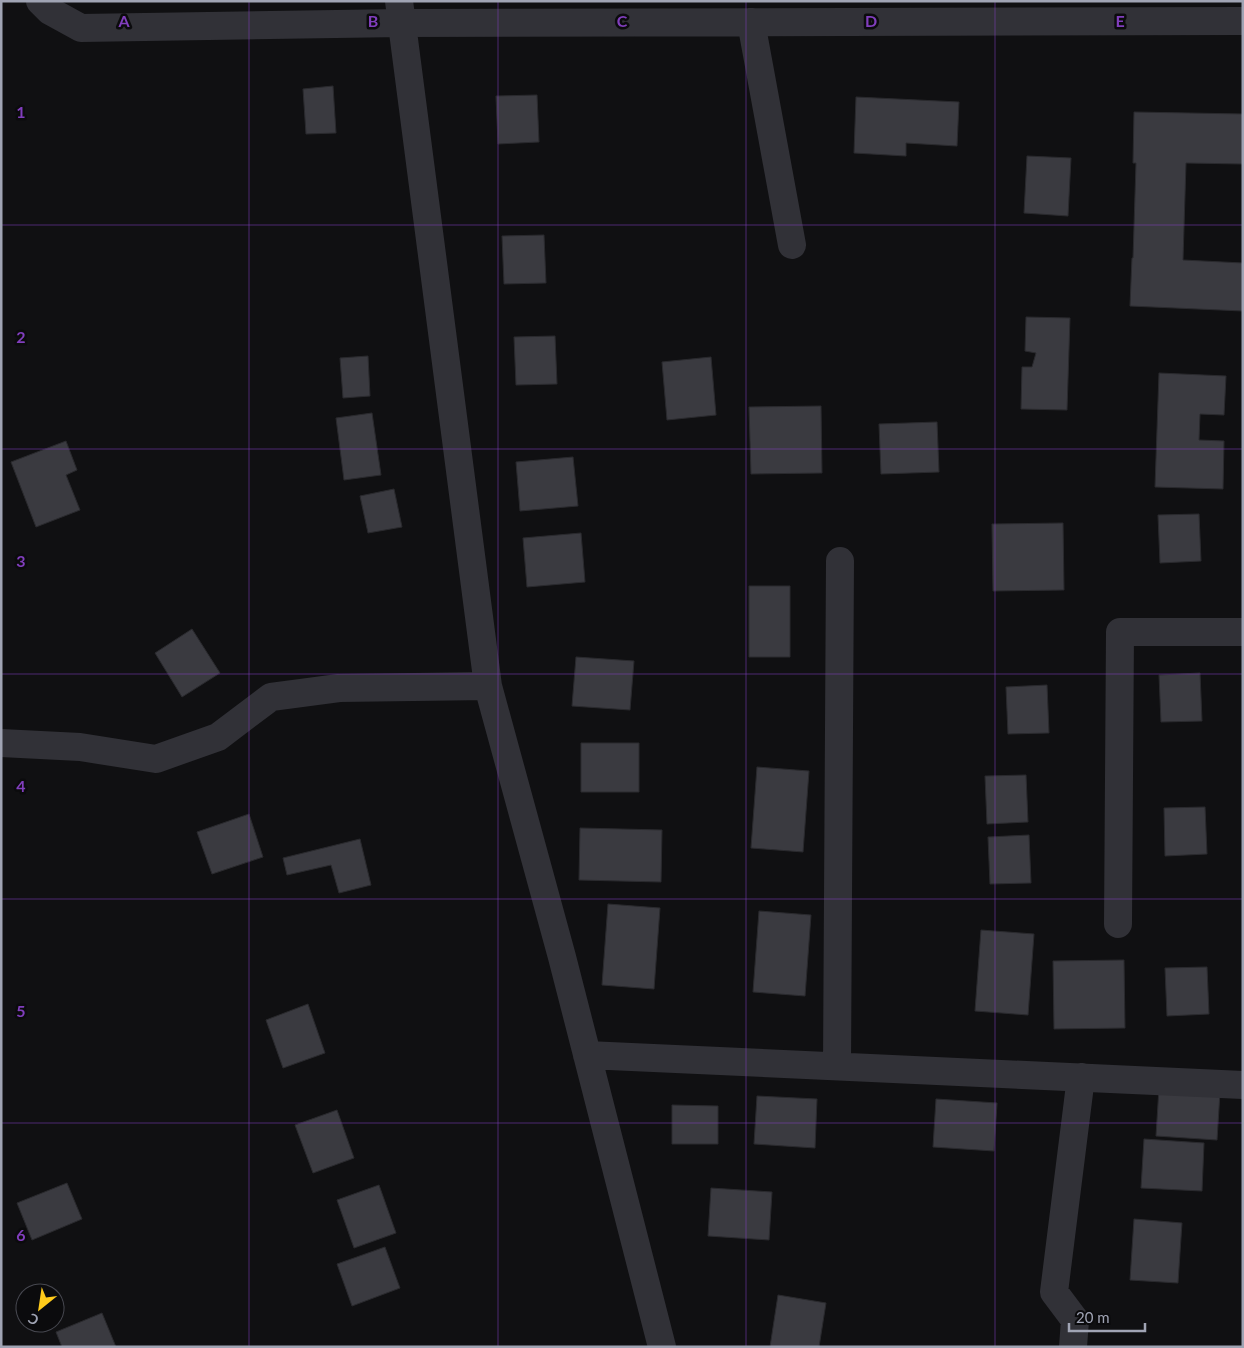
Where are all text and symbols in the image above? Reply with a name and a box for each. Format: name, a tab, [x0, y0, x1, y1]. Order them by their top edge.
text: A	[117, 11, 130, 30]
text: B	[368, 11, 378, 30]
text: C	[617, 11, 628, 30]
text: D	[865, 11, 877, 30]
text: E	[1115, 11, 1125, 30]
text: 1	[16, 102, 26, 121]
text: 2	[16, 327, 26, 346]
text: 3	[16, 551, 26, 570]
text: 4	[16, 776, 26, 795]
text: 5	[16, 1001, 26, 1020]
text: 6	[16, 1225, 26, 1244]
north arrow	[15, 1283, 65, 1333]
scale bar	[1069, 1300, 1145, 1332]
text: 20 m	[1076, 1308, 1110, 1326]
text: С	[24, 1310, 42, 1329]

